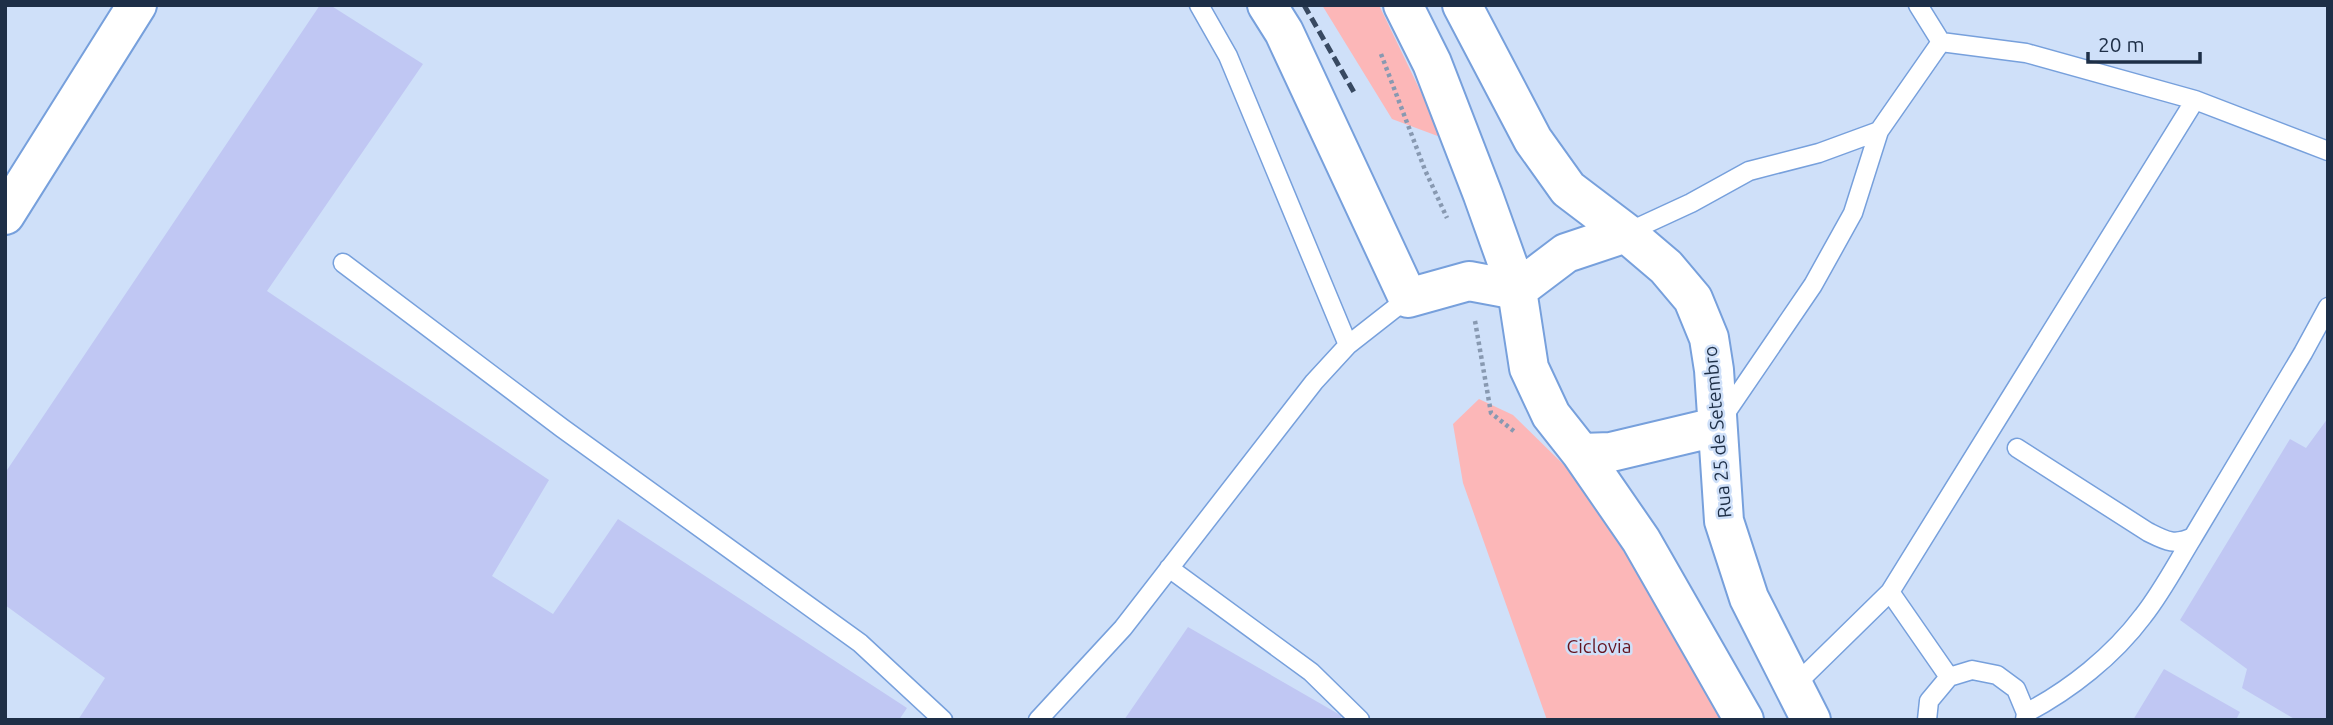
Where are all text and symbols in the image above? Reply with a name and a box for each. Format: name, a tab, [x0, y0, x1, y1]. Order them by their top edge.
scale bar	[2088, 21, 2200, 65]
text: 20 m	[2098, 32, 2145, 56]
street label: Rua 25 de Setembro	[1699, 345, 1735, 519]
park label: Ciclovia	[1567, 635, 1631, 657]

